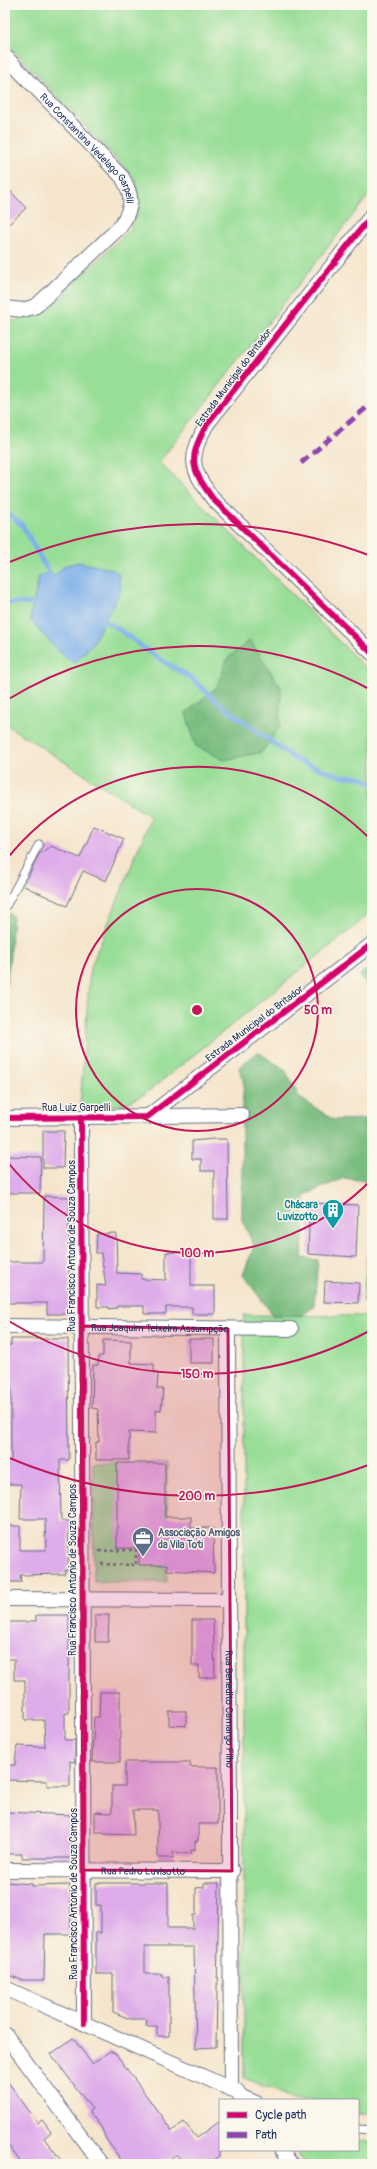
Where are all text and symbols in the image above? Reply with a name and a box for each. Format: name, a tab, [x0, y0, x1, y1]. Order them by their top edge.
street label: Rua Constantina Vedelago Garpelli	[37, 91, 135, 204]
street label: Estrada Municipal do Britador	[193, 326, 275, 429]
street label: Estrada Municipal do Britador	[203, 983, 306, 1065]
centre of rings	[190, 1003, 204, 1017]
text: 50 m	[304, 1003, 332, 1018]
street label: Rua Luiz Garpelli	[42, 1102, 110, 1114]
street label: Rua Francisco Antonio de Souza Campos	[66, 1159, 78, 1332]
building icon: Chácara Luvizotto	[320, 1197, 346, 1230]
place label: Chácara Luvizotto	[277, 1199, 319, 1223]
text: 100 m	[180, 1246, 215, 1261]
street label: Rua Joaquim Teixeira Assumpção	[91, 1322, 230, 1335]
text: 150 m	[181, 1367, 214, 1382]
street label: Rua Francisco Antonio de Souza Campos	[67, 1483, 79, 1656]
text: 200 m	[179, 1489, 216, 1504]
office icon: Associação Amigos da Vila Toti	[130, 1525, 156, 1558]
place label: Associação Amigos da Vila Toti	[158, 1527, 241, 1551]
street label: Rua Benedito Camargo Filho	[222, 1650, 235, 1769]
street label: Rua Francisco Antonio de Souza Campos	[68, 1807, 80, 1980]
street label: Rua Pedro Luvisotto	[101, 1865, 186, 1878]
legend	[219, 2099, 359, 2151]
text: Cycle path	[255, 2108, 307, 2123]
text: Path	[255, 2128, 277, 2143]

